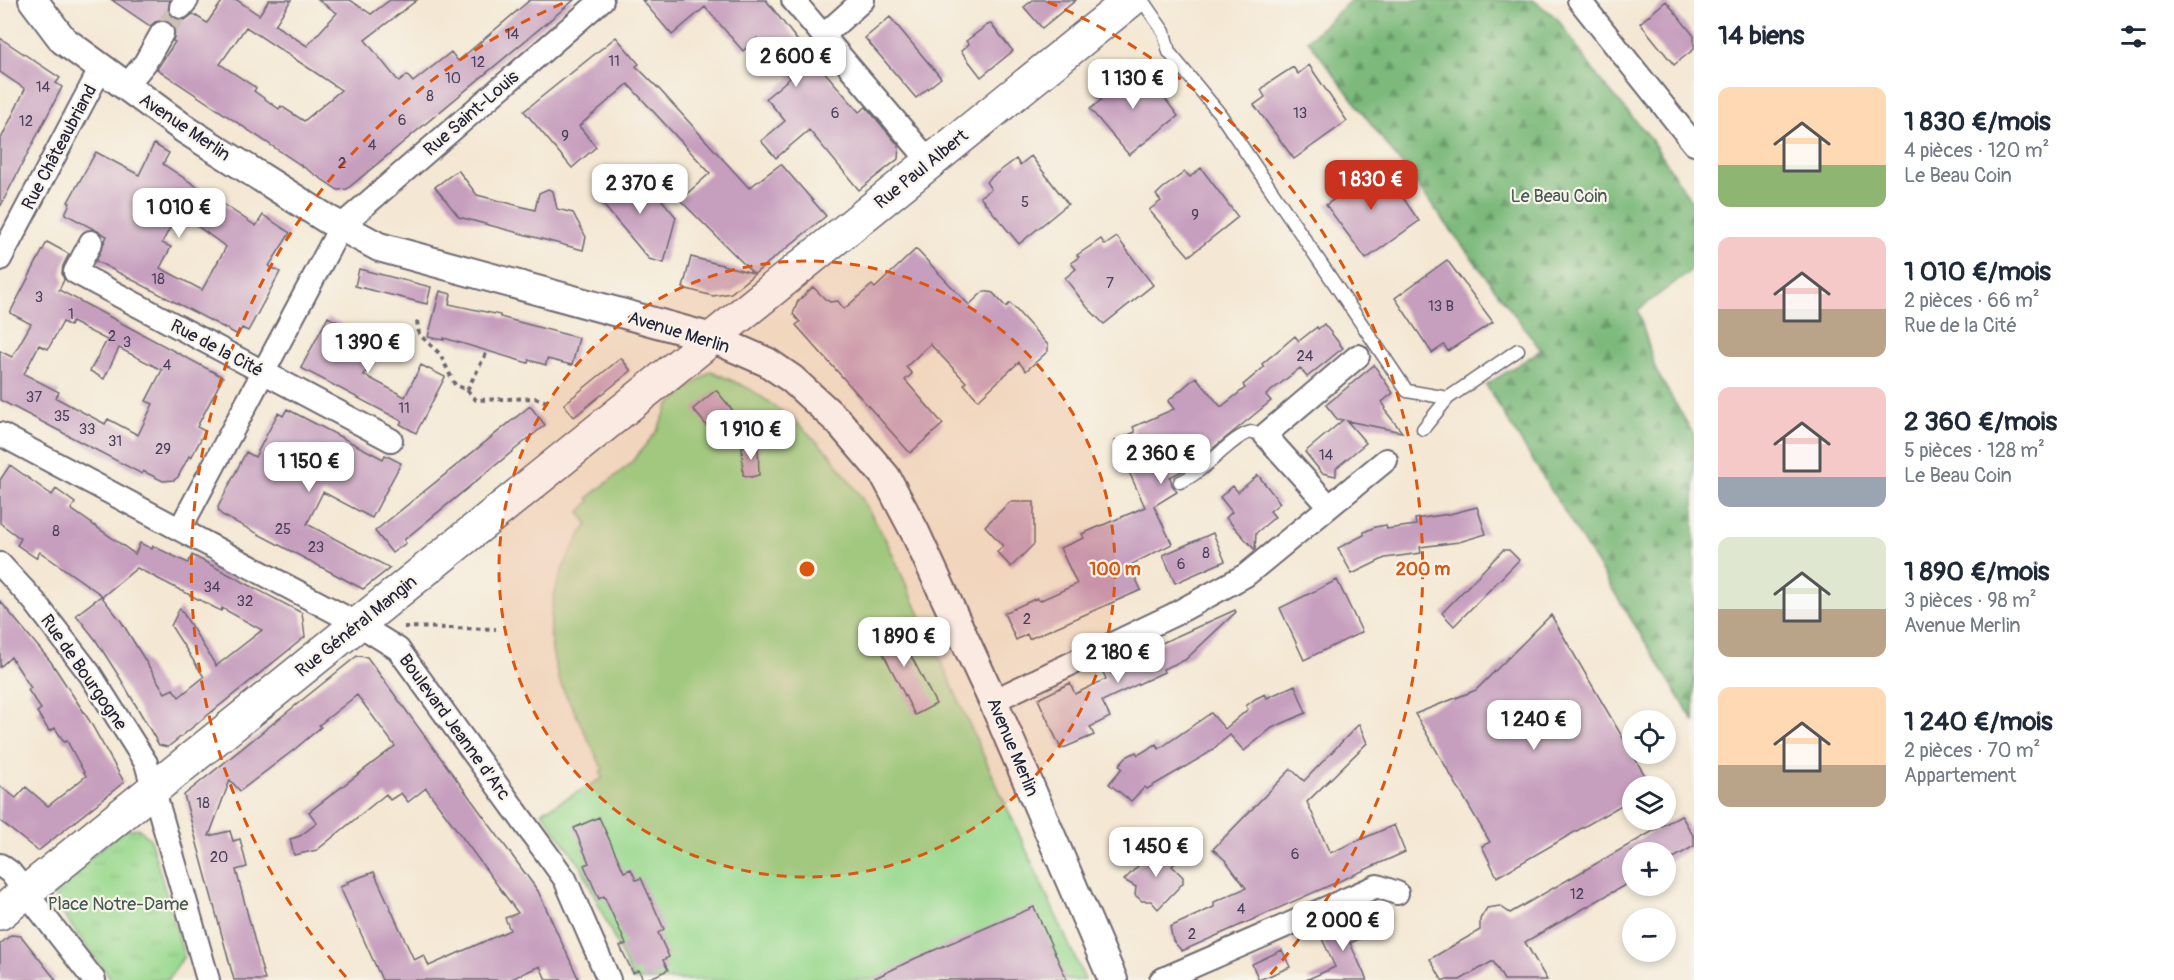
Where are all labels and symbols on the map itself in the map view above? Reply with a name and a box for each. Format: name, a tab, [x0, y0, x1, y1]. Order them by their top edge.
house number: 14	[505, 25, 520, 44]
pin: 2 600 €	[741, 37, 851, 88]
house number: 11	[608, 52, 620, 71]
house number: 12	[471, 53, 485, 72]
pin: 1 130 €	[1078, 59, 1188, 110]
street label: Rue Saint-Louis	[419, 66, 524, 161]
house number: 10	[445, 69, 461, 88]
house number: 14	[36, 78, 51, 97]
street label: Rue Châteaubriand	[17, 81, 102, 214]
house number: 8	[426, 87, 434, 106]
street label: Avenue Merlin	[135, 89, 235, 166]
house number: 6	[831, 104, 839, 123]
house number: 13	[1293, 104, 1307, 123]
house number: 6	[398, 111, 406, 130]
house number: 12	[19, 112, 33, 131]
street label: Rue Paul Albert	[870, 124, 973, 214]
house number: 9	[561, 127, 569, 146]
house number: 4	[368, 136, 377, 155]
house number: 2	[338, 154, 346, 173]
pin: 1 830 €	[1316, 160, 1426, 211]
pin: 2 370 €	[585, 164, 695, 215]
park label: Le Beau Coin	[1511, 185, 1607, 208]
pin: 1 010 €	[124, 188, 234, 239]
house number: 5	[1021, 193, 1029, 212]
house number: 9	[1191, 206, 1199, 225]
house number: 18	[151, 270, 165, 289]
house number: 7	[1106, 274, 1114, 293]
house number: 3	[35, 288, 43, 307]
house number: 13 B	[1428, 297, 1454, 316]
house number: 1	[68, 305, 74, 324]
street label: Avenue Merlin	[625, 306, 732, 359]
street label: Rue de la Cité	[166, 314, 267, 382]
pin: 1 390 €	[313, 323, 423, 374]
house number: 2	[108, 327, 116, 346]
house number: 3	[123, 333, 131, 352]
house number: 24	[1296, 347, 1314, 366]
house number: 4	[163, 356, 172, 375]
house number: 37	[26, 388, 42, 407]
house number: 11	[398, 399, 410, 418]
house number: 35	[54, 407, 70, 426]
pin: 1 910 €	[696, 410, 806, 461]
house number: 33	[79, 420, 95, 439]
house number: 31	[108, 432, 122, 451]
pin: 2 360 €	[1106, 434, 1216, 485]
house number: 29	[155, 440, 171, 459]
pin: 1 150 €	[254, 442, 364, 493]
house number: 14	[1319, 446, 1334, 465]
house number: 25	[275, 520, 291, 539]
house number: 8	[52, 522, 60, 541]
house number: 23	[308, 538, 324, 557]
house number: 8	[1202, 544, 1210, 563]
house number: 6	[1177, 555, 1185, 574]
text: 100 m	[1089, 558, 1141, 581]
text: 200 m	[1396, 558, 1450, 581]
centre of rings	[797, 559, 817, 579]
street label: Rue Général Mangin	[291, 570, 422, 682]
house number: 34	[203, 578, 221, 597]
house number: 32	[237, 592, 253, 611]
street label: Rue de Bourgogne	[35, 610, 132, 735]
house number: 2	[1023, 610, 1031, 629]
pin: 1 890 €	[849, 617, 959, 668]
pin: 2 180 €	[1063, 633, 1173, 684]
street label: Boulevard Jeanne d'Arc	[394, 650, 515, 805]
street label: Avenue Merlin	[981, 694, 1044, 800]
pin: 1 240 €	[1479, 700, 1589, 751]
house number: 18	[196, 794, 210, 813]
pin: 1 450 €	[1101, 827, 1211, 878]
house number: 6	[1291, 845, 1299, 864]
house number: 20	[210, 848, 228, 867]
house number: 12	[1570, 885, 1584, 904]
park label: Place Notre-Dame	[48, 893, 188, 916]
house number: 4	[1237, 900, 1246, 919]
pin: 2 000 €	[1288, 901, 1398, 952]
house number: 2	[1188, 925, 1196, 944]

